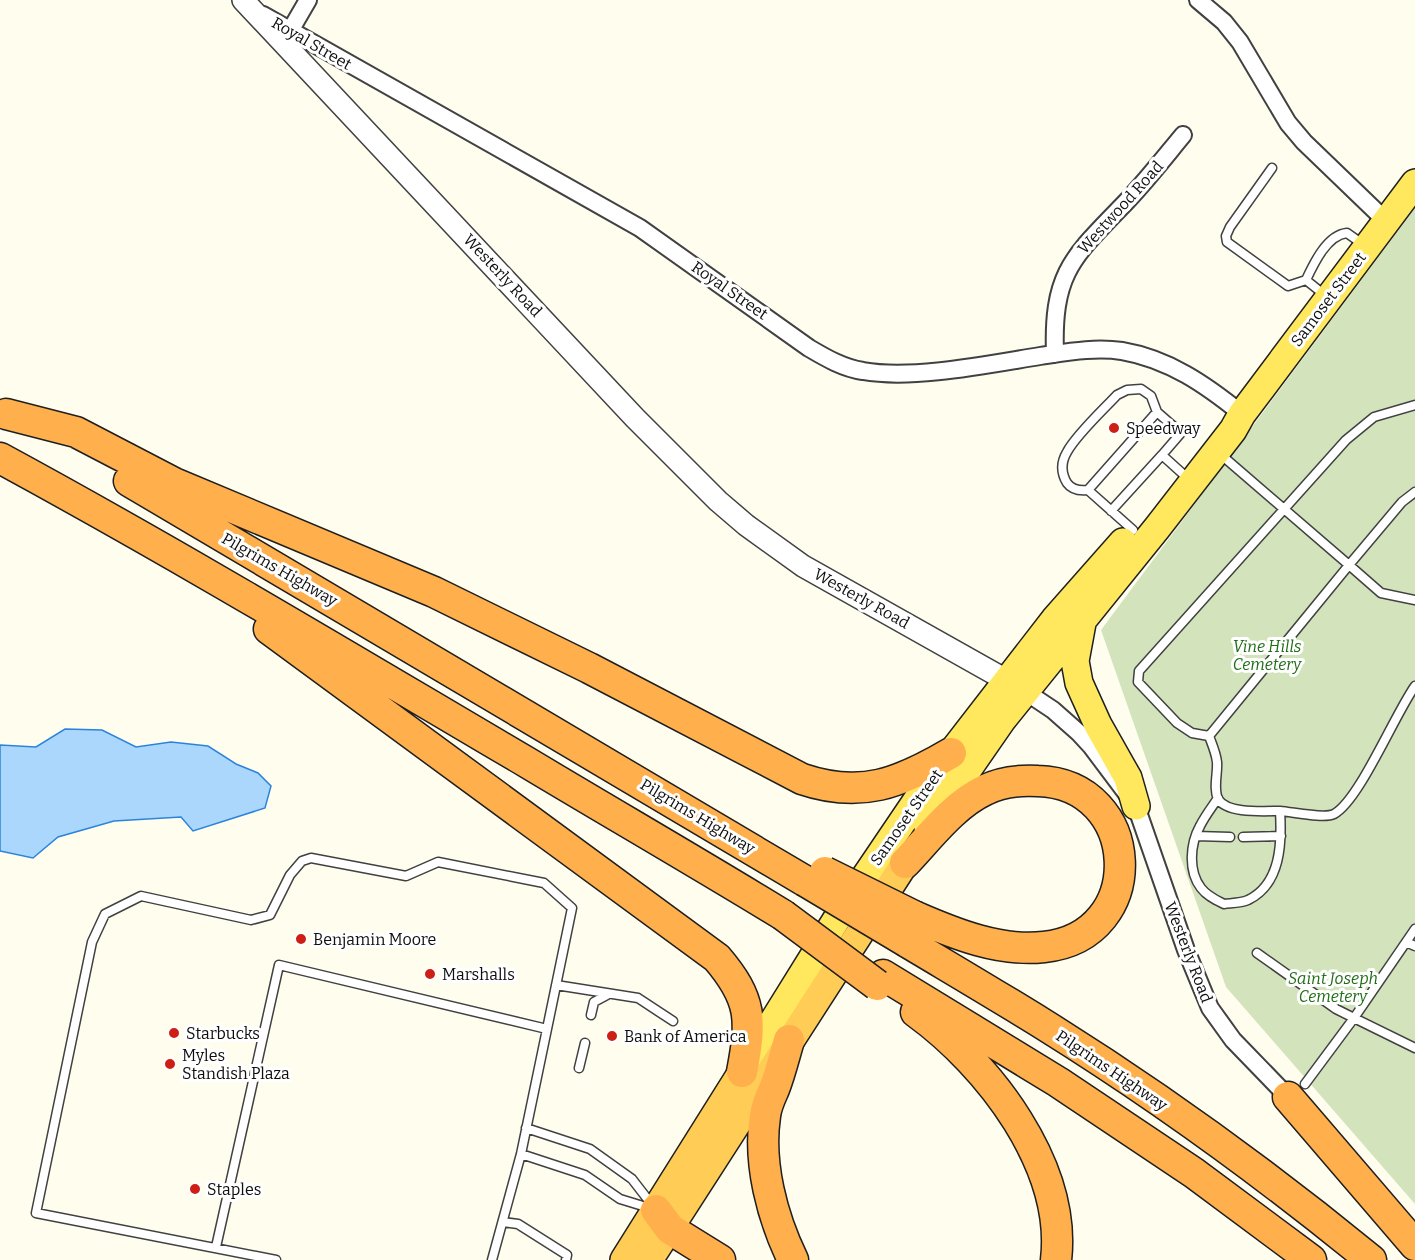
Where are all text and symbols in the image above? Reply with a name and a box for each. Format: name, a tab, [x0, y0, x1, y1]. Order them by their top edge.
street label: Royal Street	[268, 13, 355, 74]
street label: Westwood Road	[1074, 157, 1167, 258]
street label: Westerly Road	[459, 230, 546, 321]
street label: Samoset Street	[1287, 248, 1370, 350]
street label: Royal Street	[688, 257, 772, 324]
place label: Speedway	[1126, 419, 1201, 438]
marker: Speedway	[1107, 421, 1121, 435]
street label: Pilgrims Highway	[219, 529, 341, 610]
street label: Westerly Road	[811, 564, 913, 633]
park label: Vine Hills Cemetery	[1233, 637, 1302, 674]
street label: Samoset Street	[866, 765, 947, 869]
street label: Pilgrims Highway	[637, 775, 759, 858]
street label: Westerly Road	[1161, 899, 1217, 1006]
place label: Benjamin Moore	[313, 930, 436, 949]
marker: Benjamin Moore	[294, 932, 308, 946]
place label: Marshalls	[442, 965, 515, 984]
marker: Marshalls	[423, 967, 437, 981]
park label: Saint Joseph Cemetery	[1288, 969, 1378, 1006]
place label: Starbucks	[186, 1024, 260, 1043]
marker: Starbucks	[167, 1026, 181, 1040]
street label: Pilgrims Highway	[1052, 1026, 1171, 1115]
place label: Bank of America	[624, 1027, 747, 1046]
marker: Bank of America	[605, 1029, 619, 1043]
place label: Myles Standish Plaza	[182, 1046, 290, 1083]
marker: Myles Standish Plaza	[163, 1057, 177, 1071]
place label: Staples	[207, 1180, 261, 1199]
marker: Staples	[188, 1182, 202, 1196]

